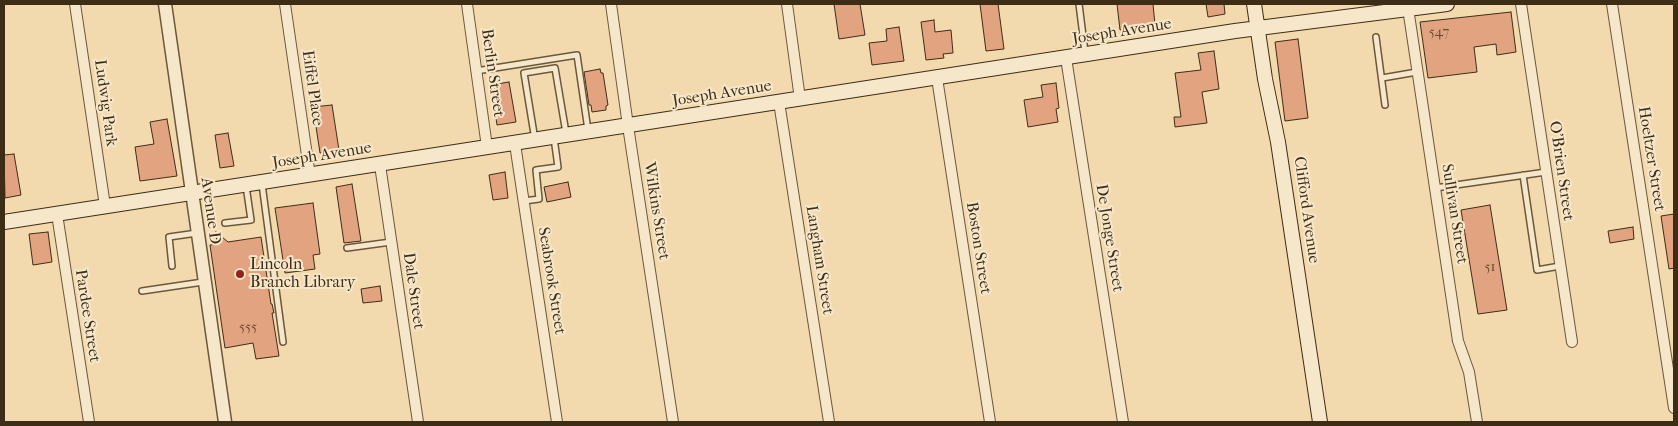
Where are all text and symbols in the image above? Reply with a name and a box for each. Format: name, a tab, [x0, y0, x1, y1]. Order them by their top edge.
street label: Joseph Avenue	[1071, 15, 1173, 49]
house number: 547	[1429, 25, 1449, 41]
street label: Berlin Street	[476, 28, 508, 118]
street label: Eiffel Place	[297, 49, 327, 127]
street label: Ludwig Park	[89, 58, 121, 148]
street label: Joseph Avenue	[671, 77, 773, 111]
street label: Hoeltzer Street	[1633, 105, 1669, 213]
street label: O'Brien Street	[1544, 120, 1578, 222]
street label: Joseph Avenue	[271, 139, 373, 173]
street label: Clifford Avenue	[1289, 155, 1323, 265]
street label: Wilkins Street	[639, 161, 673, 261]
street label: Sullivan Street	[1437, 163, 1471, 265]
street label: Avenue D	[196, 176, 224, 246]
street label: De Jonge Street	[1091, 183, 1127, 293]
street label: Boston Street	[961, 201, 995, 295]
street label: Langham Street	[801, 204, 837, 316]
street label: Seabrook Street	[533, 226, 569, 336]
street label: Dale Street	[398, 251, 428, 331]
place label: Lincoln Branch Library	[250, 255, 355, 293]
house number: 51	[1484, 260, 1496, 276]
street label: Pardee Street	[70, 268, 104, 364]
marker: Lincoln Branch Library	[234, 268, 246, 280]
house number: 555	[239, 320, 257, 336]

